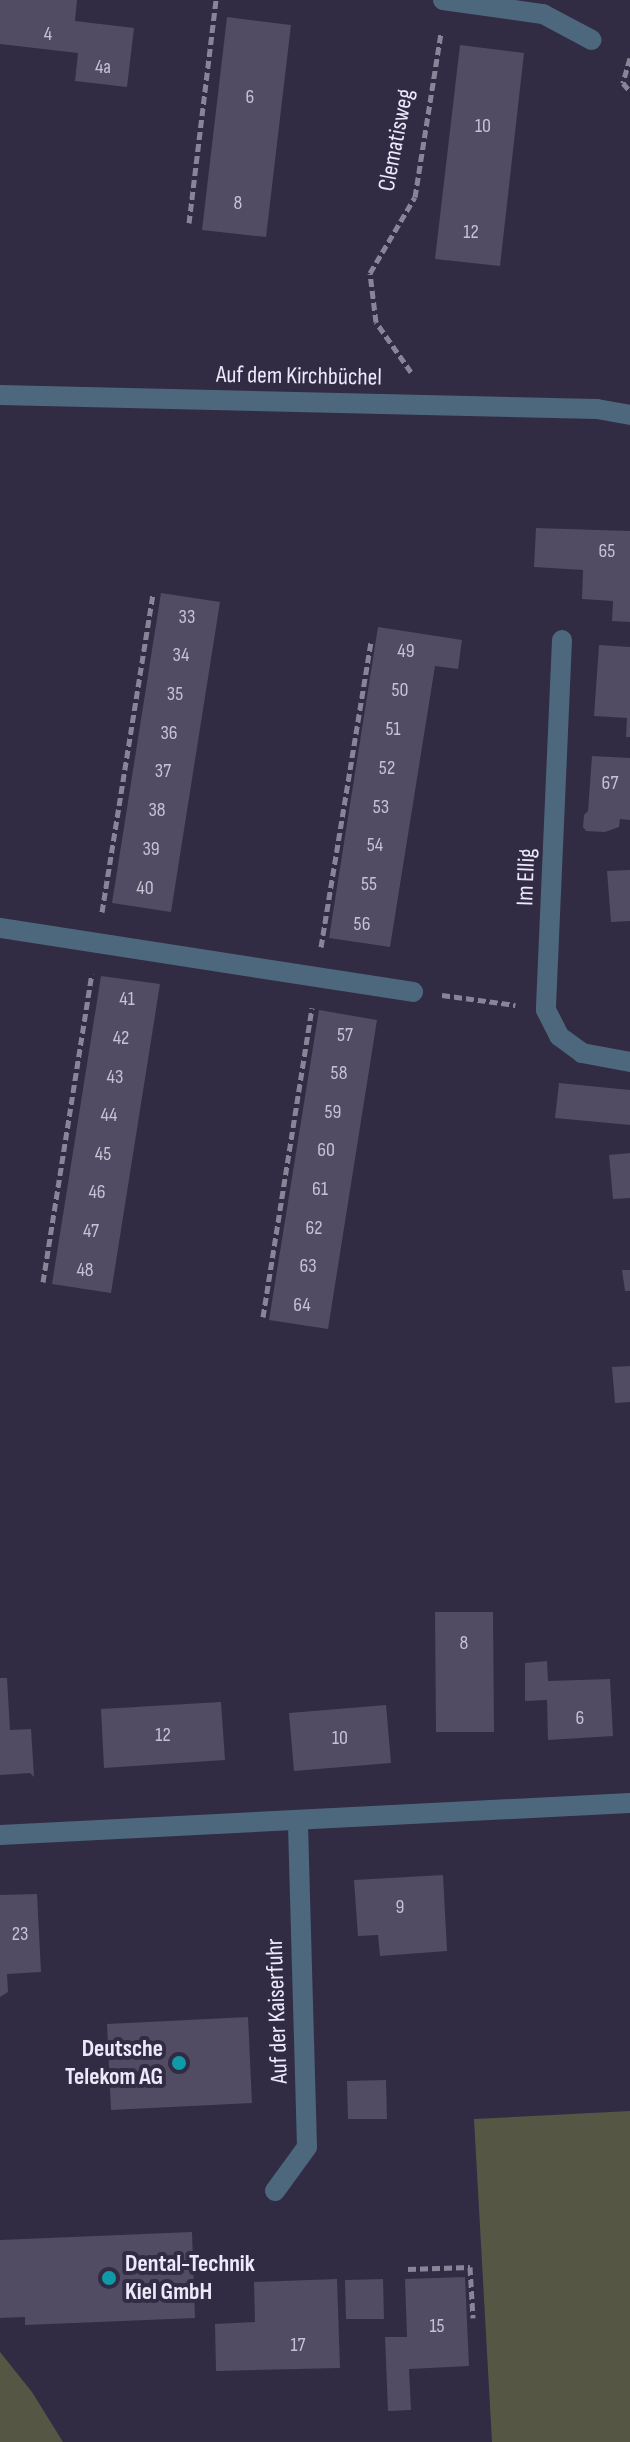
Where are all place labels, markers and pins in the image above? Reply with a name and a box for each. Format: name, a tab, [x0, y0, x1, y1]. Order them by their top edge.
place label: Deutsche Telekom AG	[65, 2035, 163, 2091]
marker: Deutsche Telekom AG	[170, 2054, 188, 2072]
place label: Dental-Technik Kiel GmbH	[125, 2250, 255, 2306]
marker: Dental-Technik Kiel GmbH	[100, 2269, 118, 2287]

